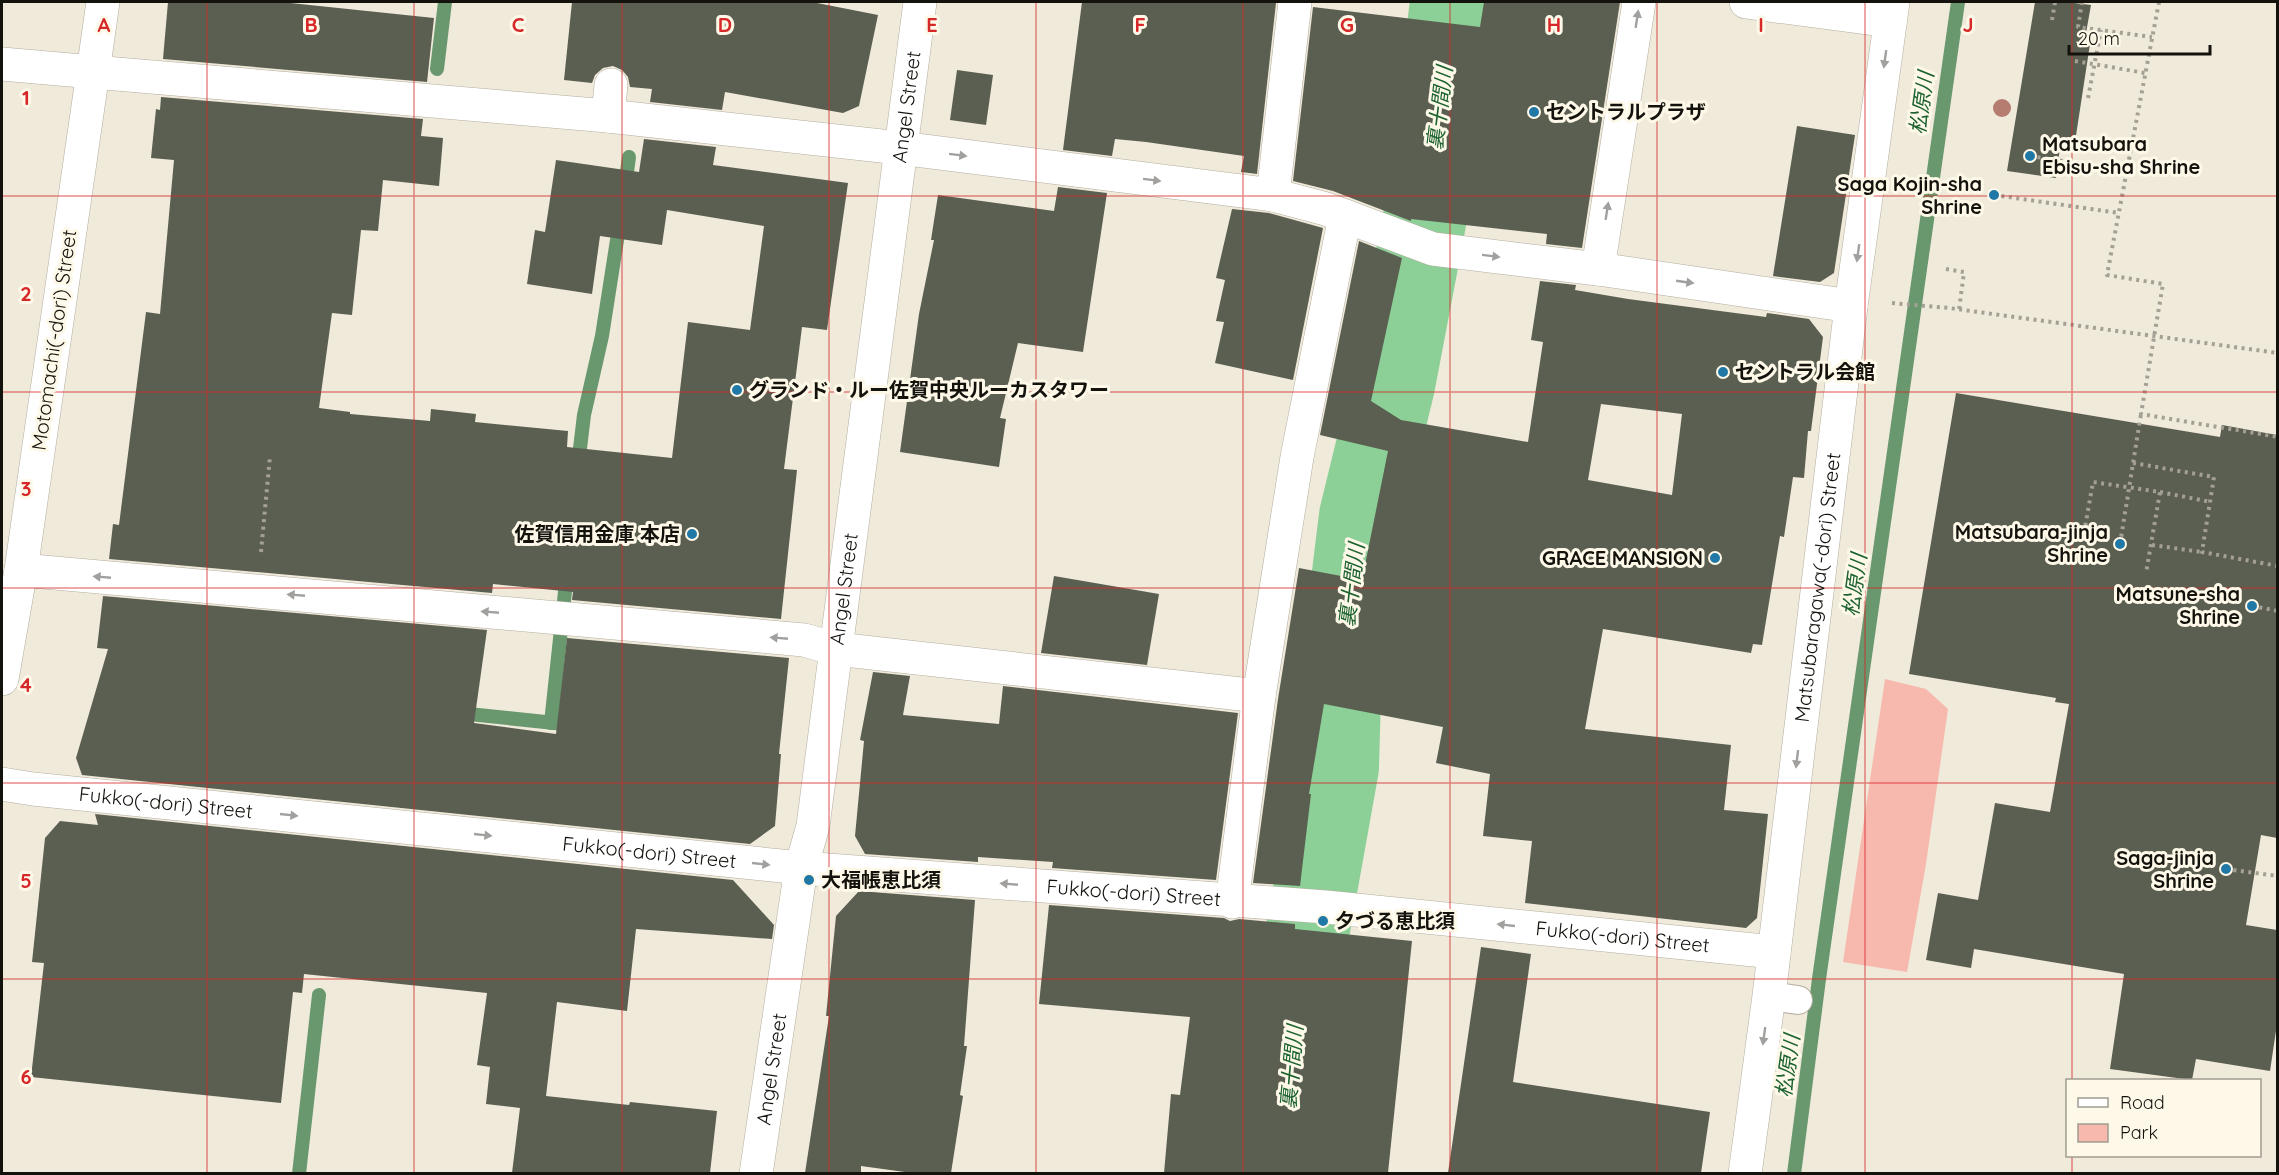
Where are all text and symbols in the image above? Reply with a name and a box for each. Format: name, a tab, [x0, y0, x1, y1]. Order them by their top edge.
one-way arrow	[1632, 9, 1641, 28]
text: A	[98, 12, 111, 37]
text: B	[304, 12, 318, 37]
text: C	[512, 12, 525, 37]
text: D	[718, 12, 732, 37]
text: E	[926, 12, 938, 37]
text: F	[1134, 12, 1146, 37]
text: G	[1340, 12, 1354, 37]
text: H	[1547, 12, 1561, 37]
text: I	[1758, 12, 1764, 37]
text: J	[1962, 12, 1974, 37]
scale bar	[2069, 18, 2210, 56]
text: 20 m	[2078, 27, 2120, 50]
street label: Angel Street	[886, 49, 926, 164]
one-way arrow	[1880, 50, 1889, 69]
water label: 裏十間川	[1421, 63, 1457, 151]
water label: 松原川	[1904, 68, 1939, 136]
text: 1	[22, 85, 30, 110]
place label: セントラルプラザ	[1546, 99, 1706, 124]
marker: セントラルプラザ	[1527, 105, 1541, 119]
place label: Matsubara Ebisu-sha Shrine	[2042, 131, 2200, 179]
marker: Matsubara Ebisu-sha Shrine	[2023, 149, 2037, 163]
one-way arrow	[949, 150, 968, 160]
place label: Saga Kojin-sha Shrine	[1838, 171, 1982, 219]
one-way arrow	[1142, 175, 1161, 184]
marker: Saga Kojin-sha Shrine	[1987, 188, 2001, 202]
one-way arrow	[1603, 202, 1612, 221]
street label: Motomachi(-dori) Street	[26, 228, 81, 452]
one-way arrow	[1854, 243, 1863, 262]
one-way arrow	[1482, 251, 1501, 261]
one-way arrow	[1675, 277, 1694, 286]
text: 2	[20, 281, 32, 306]
place label: セントラル会館	[1735, 359, 1875, 384]
marker: セントラル会館	[1716, 365, 1730, 379]
place label: グランド・ルー佐賀中央ルーカスタワー	[749, 377, 1109, 402]
marker: グランド・ルー佐賀中央ルーカスタワー	[730, 383, 744, 397]
street label: Matsubaragawa(-dori) Street	[1789, 451, 1845, 724]
text: 3	[21, 476, 31, 501]
place label: Matsubara-jinja Shrine	[1955, 519, 2108, 567]
place label: 佐賀信用金庫 本店	[514, 521, 680, 546]
marker: 佐賀信用金庫 本店	[685, 527, 699, 541]
street label: Angel Street	[824, 531, 863, 646]
marker: Matsubara-jinja Shrine	[2113, 537, 2127, 551]
water label: 裏十間川	[1333, 540, 1369, 628]
place label: GRACE MANSION	[1542, 545, 1703, 570]
water label: 松原川	[1837, 550, 1872, 618]
marker: GRACE MANSION	[1708, 551, 1722, 565]
one-way arrow	[92, 572, 111, 582]
place label: Matsune-sha Shrine	[2116, 581, 2240, 629]
one-way arrow	[286, 590, 305, 600]
marker: Matsune-sha Shrine	[2245, 599, 2259, 613]
one-way arrow	[481, 607, 500, 617]
one-way arrow	[769, 633, 788, 643]
text: 4	[20, 672, 32, 697]
one-way arrow	[1792, 749, 1801, 768]
street label: Fukko(-dori) Street	[78, 781, 254, 824]
one-way arrow	[280, 810, 299, 820]
one-way arrow	[474, 830, 493, 840]
street label: Fukko(-dori) Street	[561, 831, 738, 873]
place label: Saga-jinja Shrine	[2116, 845, 2214, 893]
one-way arrow	[751, 859, 770, 869]
marker: Saga-jinja Shrine	[2219, 862, 2233, 876]
place label: 大福帳恵比須	[821, 867, 941, 892]
text: 5	[20, 868, 32, 893]
marker: 大福帳恵比須	[802, 873, 816, 887]
street label: Fukko(-dori) Street	[1046, 873, 1222, 911]
one-way arrow	[999, 880, 1018, 889]
place label: 夕づる恵比須	[1335, 908, 1455, 933]
marker: 夕づる恵比須	[1316, 914, 1330, 928]
street label: Fukko(-dori) Street	[1535, 915, 1711, 957]
one-way arrow	[1497, 920, 1516, 930]
street label: Angel Street	[750, 1011, 792, 1127]
water label: 裏十間川	[1274, 1022, 1308, 1110]
one-way arrow	[1759, 1026, 1768, 1045]
water label: 松原川	[1770, 1031, 1805, 1099]
text: 6	[20, 1064, 32, 1089]
legend	[2066, 1079, 2261, 1157]
text: Road	[2120, 1091, 2165, 1114]
text: Park	[2120, 1121, 2158, 1144]

